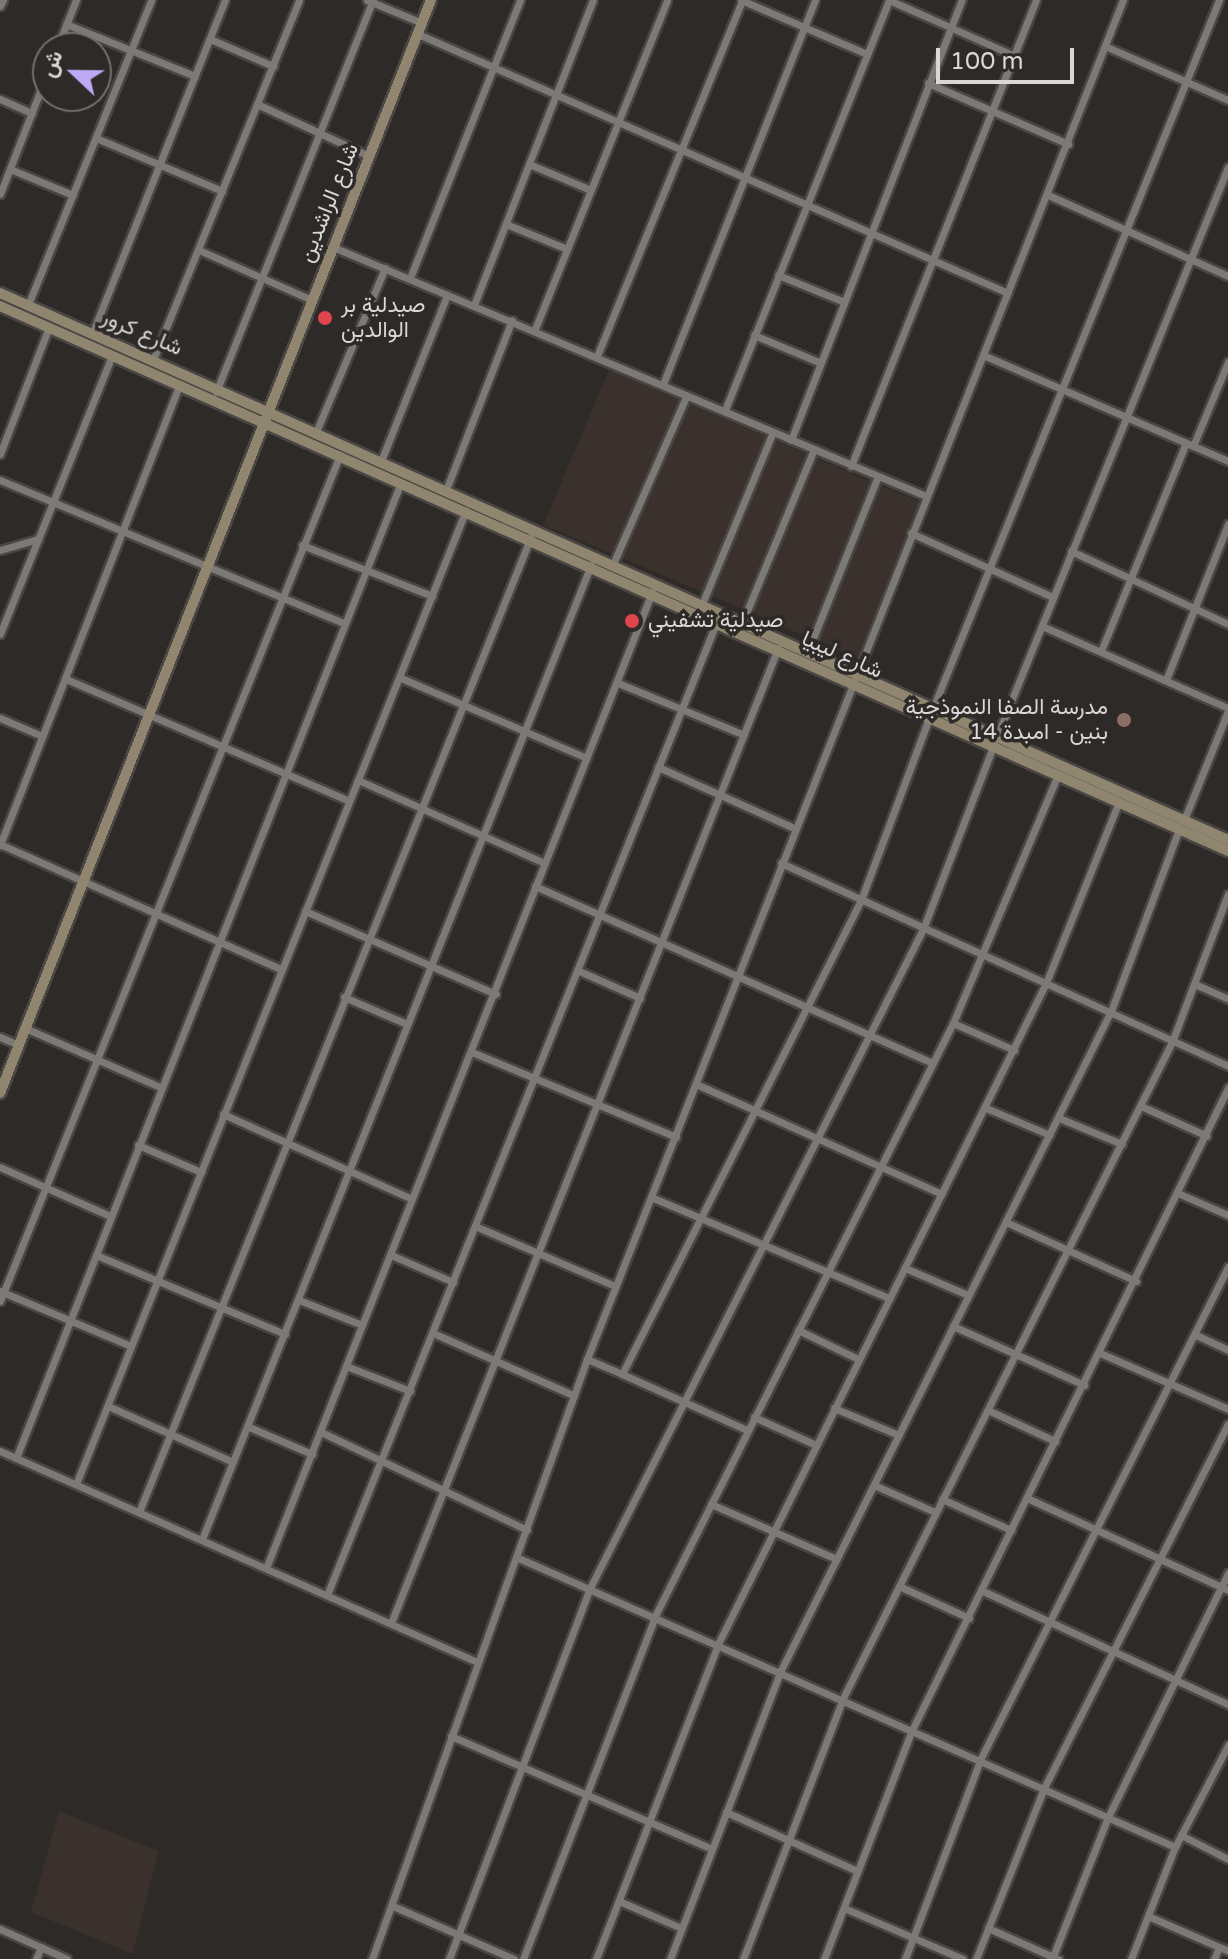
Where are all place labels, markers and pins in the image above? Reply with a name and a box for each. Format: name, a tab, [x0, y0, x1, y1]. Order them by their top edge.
place label: صيدلية بر الوالدين	[341, 292, 426, 344]
marker: صيدلية بر الوالدين	[316, 309, 334, 327]
place label: صيدلية تشفيني	[648, 608, 783, 634]
marker: صيدلية تشفيني	[623, 612, 641, 630]
place label: مدرسة الصفا النموذجية بنين - امبدة 14	[906, 694, 1108, 746]
marker: مدرسة الصفا النموذجية بنين - امبدة 14	[1115, 711, 1133, 729]

